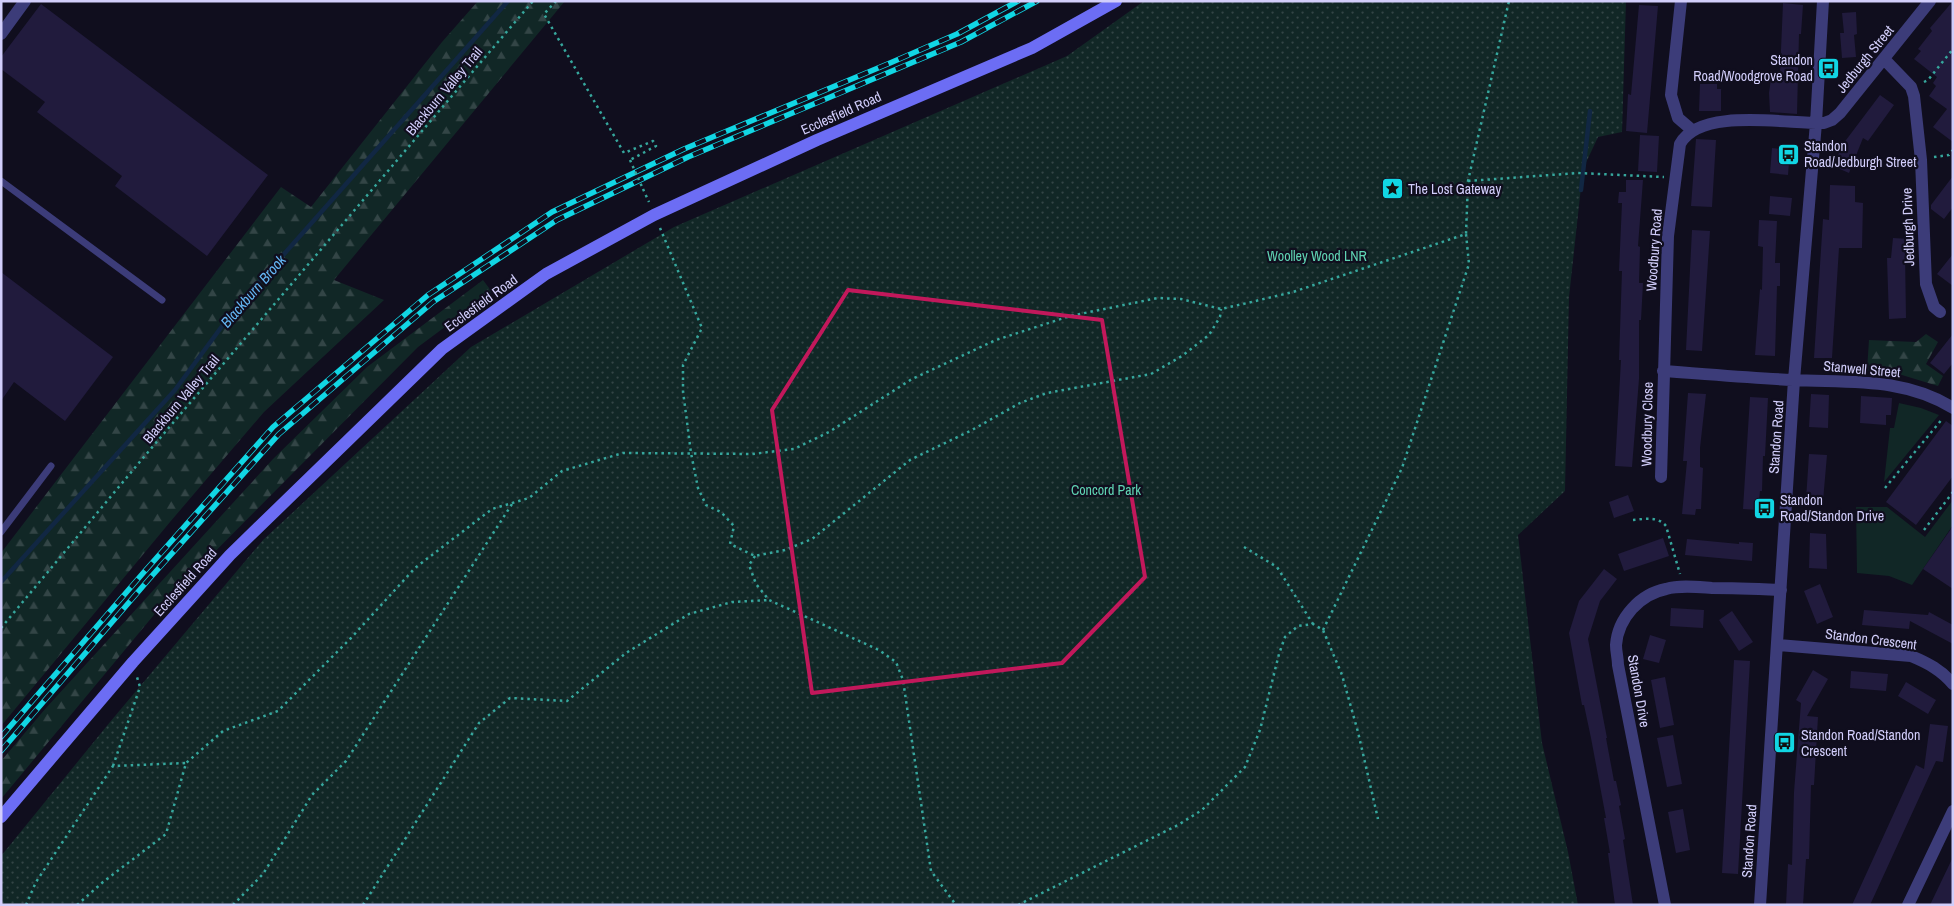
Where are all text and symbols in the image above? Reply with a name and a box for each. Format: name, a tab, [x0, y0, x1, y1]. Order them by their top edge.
street label: Jedburgh Street	[1832, 22, 1898, 96]
street label: Blackburn Valley Trail	[402, 43, 486, 139]
place label: Standon Road/Woodgrove Road	[1693, 51, 1813, 85]
bus stop icon: Standon Road/Woodgrove Road	[1817, 56, 1841, 80]
street label: Ecclesfield Road	[798, 87, 884, 139]
place label: Standon Road/Jedburgh Street	[1804, 137, 1916, 171]
bus stop icon: Standon Road/Jedburgh Street	[1776, 142, 1800, 166]
place icon: The Lost Gateway	[1380, 177, 1404, 201]
place label: The Lost Gateway	[1408, 180, 1501, 198]
street label: Jedburgh Drive	[1898, 187, 1918, 267]
street label: Woodbury Road	[1642, 208, 1666, 292]
park label: Woolley Wood LNR	[1267, 247, 1367, 265]
water label: Blackburn Brook	[215, 249, 291, 332]
street label: Ecclesfield Road	[441, 270, 521, 336]
street label: Blackburn Valley Trail	[139, 351, 223, 447]
street label: Stanwell Street	[1823, 357, 1901, 381]
street label: Woodbury Close	[1637, 382, 1657, 466]
street label: Standon Road	[1764, 400, 1788, 474]
park label: Concord Park	[1071, 481, 1141, 499]
place label: Standon Road/Standon Drive	[1780, 491, 1884, 525]
bus stop icon: Standon Road/Standon Drive	[1752, 496, 1776, 520]
street label: Ecclesfield Road	[149, 544, 221, 620]
street label: Standon Crescent	[1824, 624, 1918, 654]
street label: Standon Drive	[1624, 653, 1654, 729]
place label: Standon Road/Standon Crescent	[1801, 726, 1920, 760]
bus stop icon: Standon Road/Standon Crescent	[1773, 731, 1797, 755]
street label: Standon Road	[1737, 804, 1761, 878]

